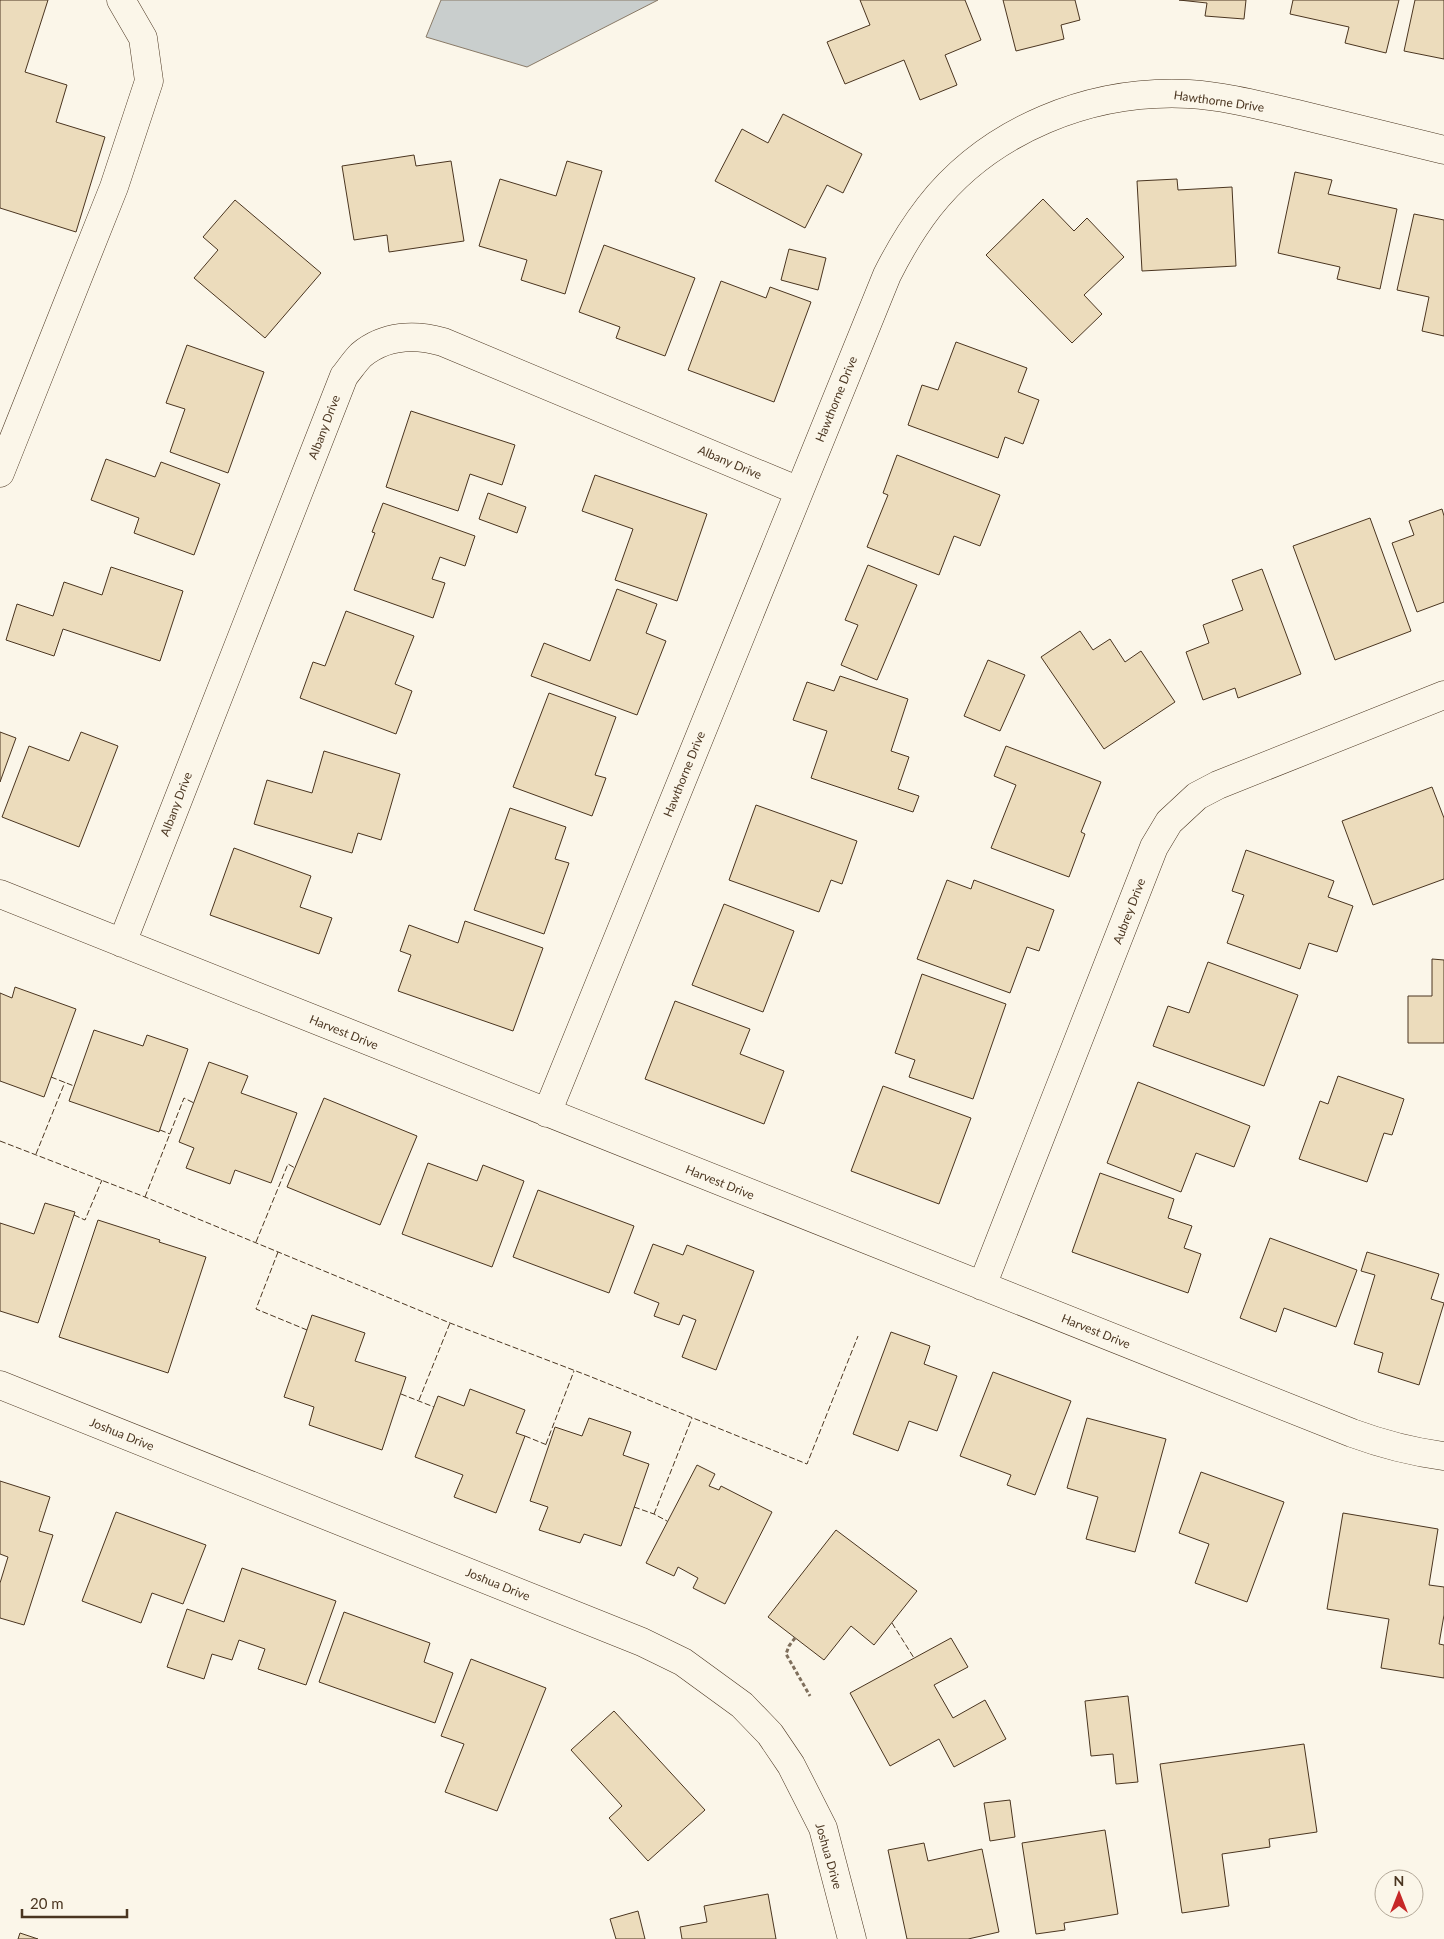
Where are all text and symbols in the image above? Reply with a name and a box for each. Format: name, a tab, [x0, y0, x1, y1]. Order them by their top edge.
street label: Hawthorne Drive	[1173, 87, 1265, 115]
street label: Hawthorne Drive	[812, 354, 860, 444]
street label: Albany Drive	[305, 393, 343, 461]
street label: Albany Drive	[696, 442, 764, 482]
street label: Hawthorne Drive	[660, 729, 708, 819]
street label: Albany Drive	[157, 770, 195, 838]
street label: Aubrey Drive	[1110, 876, 1148, 946]
street label: Harvest Drive	[307, 1011, 381, 1053]
street label: Harvest Drive	[683, 1161, 757, 1203]
street label: Harvest Drive	[1059, 1310, 1133, 1352]
street label: Joshua Drive	[88, 1414, 156, 1454]
street label: Joshua Drive	[464, 1564, 532, 1604]
street label: Joshua Drive	[812, 1821, 846, 1891]
north arrow	[1374, 1869, 1424, 1919]
text: N	[1394, 1872, 1404, 1889]
scale bar	[22, 1886, 128, 1918]
text: 20 m	[30, 1894, 64, 1912]

